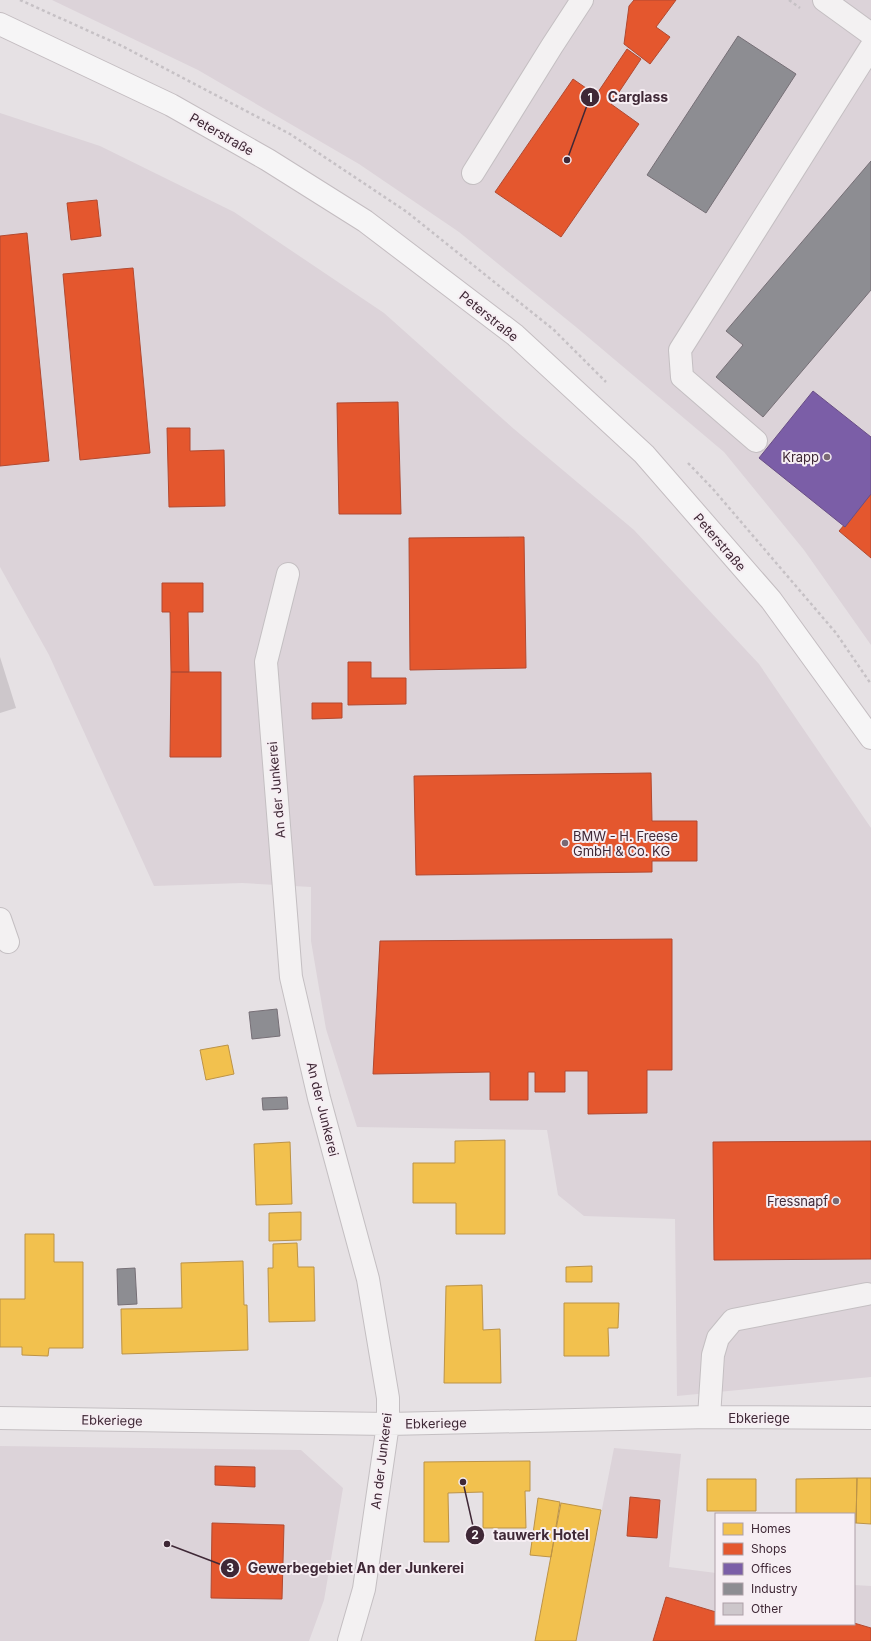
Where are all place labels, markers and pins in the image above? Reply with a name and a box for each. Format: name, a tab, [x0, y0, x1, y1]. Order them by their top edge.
callout: Carglass	[580, 84, 676, 110]
place label: Krapp	[782, 449, 819, 465]
marker: Krapp	[822, 452, 832, 462]
place label: BMW - H. Freese GmbH & Co. KG	[573, 828, 678, 859]
marker: BMW - H. Freese GmbH & Co. KG	[560, 838, 570, 848]
place label: Fressnapf	[767, 1193, 828, 1209]
marker: Fressnapf	[831, 1196, 841, 1206]
callout: tauwerk Hotel	[465, 1522, 597, 1548]
callout: Gewerbegebiet An der Junkerei	[220, 1555, 473, 1581]

